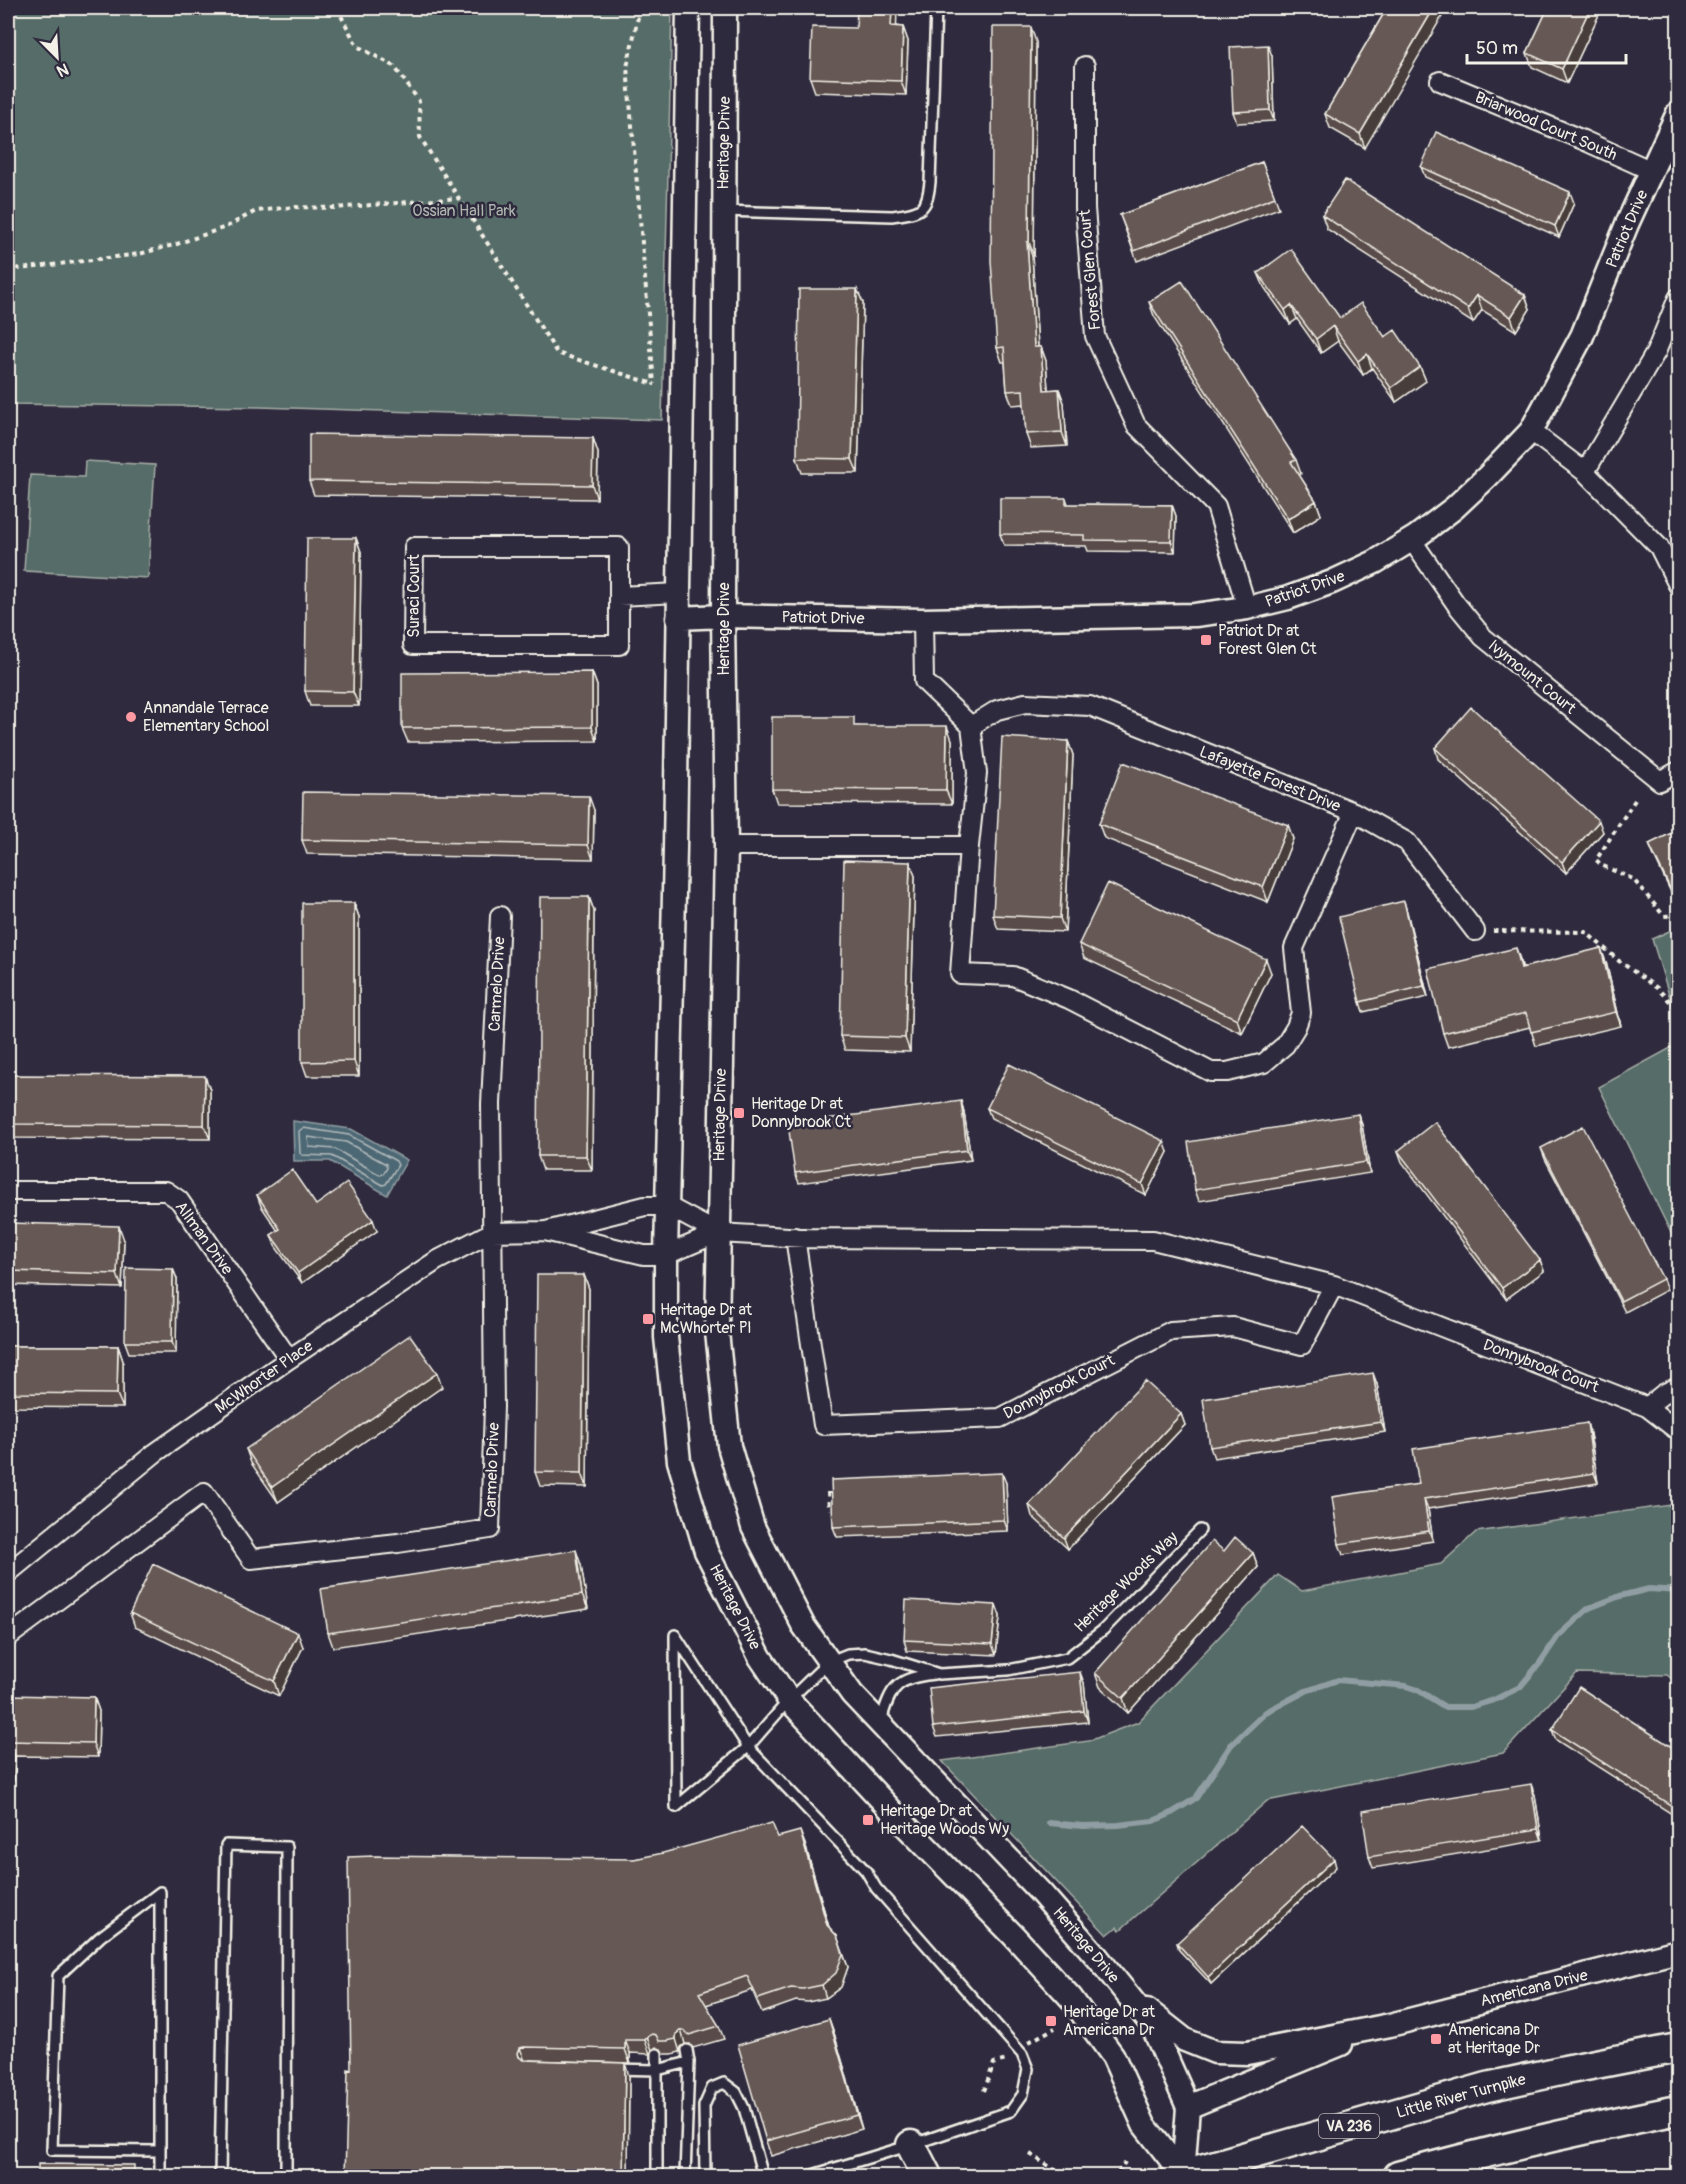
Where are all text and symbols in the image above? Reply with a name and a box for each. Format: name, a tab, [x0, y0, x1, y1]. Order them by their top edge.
north arrow	[27, 27, 87, 87]
scale bar	[1467, 27, 1626, 65]
text: 50 m	[1476, 37, 1518, 60]
text: N	[54, 58, 72, 81]
street label: Briarwood Court South	[1472, 87, 1620, 165]
street label: Heritage Drive	[713, 96, 735, 190]
street label: Patriot Drive	[1602, 187, 1652, 271]
park label: Ossian Hall Park	[412, 201, 516, 221]
street label: Forest Glen Court	[1075, 208, 1105, 331]
street label: Suraci Court	[404, 554, 424, 638]
street label: Patriot Drive	[1263, 566, 1348, 612]
street label: Heritage Drive	[714, 582, 734, 676]
street label: Patriot Drive	[781, 607, 865, 629]
place label: Patriot Dr at Forest Glen Ct	[1218, 621, 1317, 659]
marker: Patriot Dr at Forest Glen Ct	[1199, 633, 1213, 647]
street label: Ivymount Court	[1484, 636, 1580, 719]
place label: Annandale Terrace Elementary School	[143, 698, 269, 736]
marker: Annandale Terrace Elementary School	[124, 710, 138, 724]
street label: Lafayette Forest Drive	[1196, 742, 1344, 817]
street label: Carmelo Drive	[485, 936, 509, 1032]
street label: Heritage Drive	[709, 1068, 731, 1162]
place label: Heritage Dr at Donnybrook Ct	[751, 1094, 852, 1132]
marker: Heritage Dr at Donnybrook Ct	[732, 1106, 746, 1120]
street label: Allman Drive	[171, 1197, 237, 1279]
place label: Heritage Dr at McWhorter Pl	[660, 1300, 752, 1338]
marker: Heritage Dr at McWhorter Pl	[641, 1312, 655, 1326]
street label: Donnybrook Court	[1480, 1335, 1602, 1397]
street label: McWhorter Place	[211, 1336, 317, 1418]
street label: Donnybrook Court	[1000, 1350, 1119, 1424]
street label: Carmelo Drive	[480, 1422, 504, 1518]
street label: Heritage Woods Way	[1070, 1527, 1182, 1637]
street label: Heritage Drive	[705, 1561, 765, 1653]
place label: Heritage Dr at Heritage Woods Wy	[880, 1801, 1009, 1839]
marker: Heritage Dr at Heritage Woods Wy	[861, 1813, 875, 1827]
street label: Heritage Drive	[1048, 1903, 1124, 1987]
street label: Americana Drive	[1478, 1965, 1590, 2011]
place label: Heritage Dr at Americana Dr	[1063, 2002, 1155, 2040]
marker: Heritage Dr at Americana Dr	[1044, 2014, 1058, 2028]
place label: Americana Dr at Heritage Dr	[1448, 2020, 1540, 2058]
marker: Americana Dr at Heritage Dr	[1429, 2032, 1443, 2046]
street label: Little River Turnpike	[1394, 2069, 1528, 2123]
road number: VA 236	[1319, 2114, 1379, 2138]

